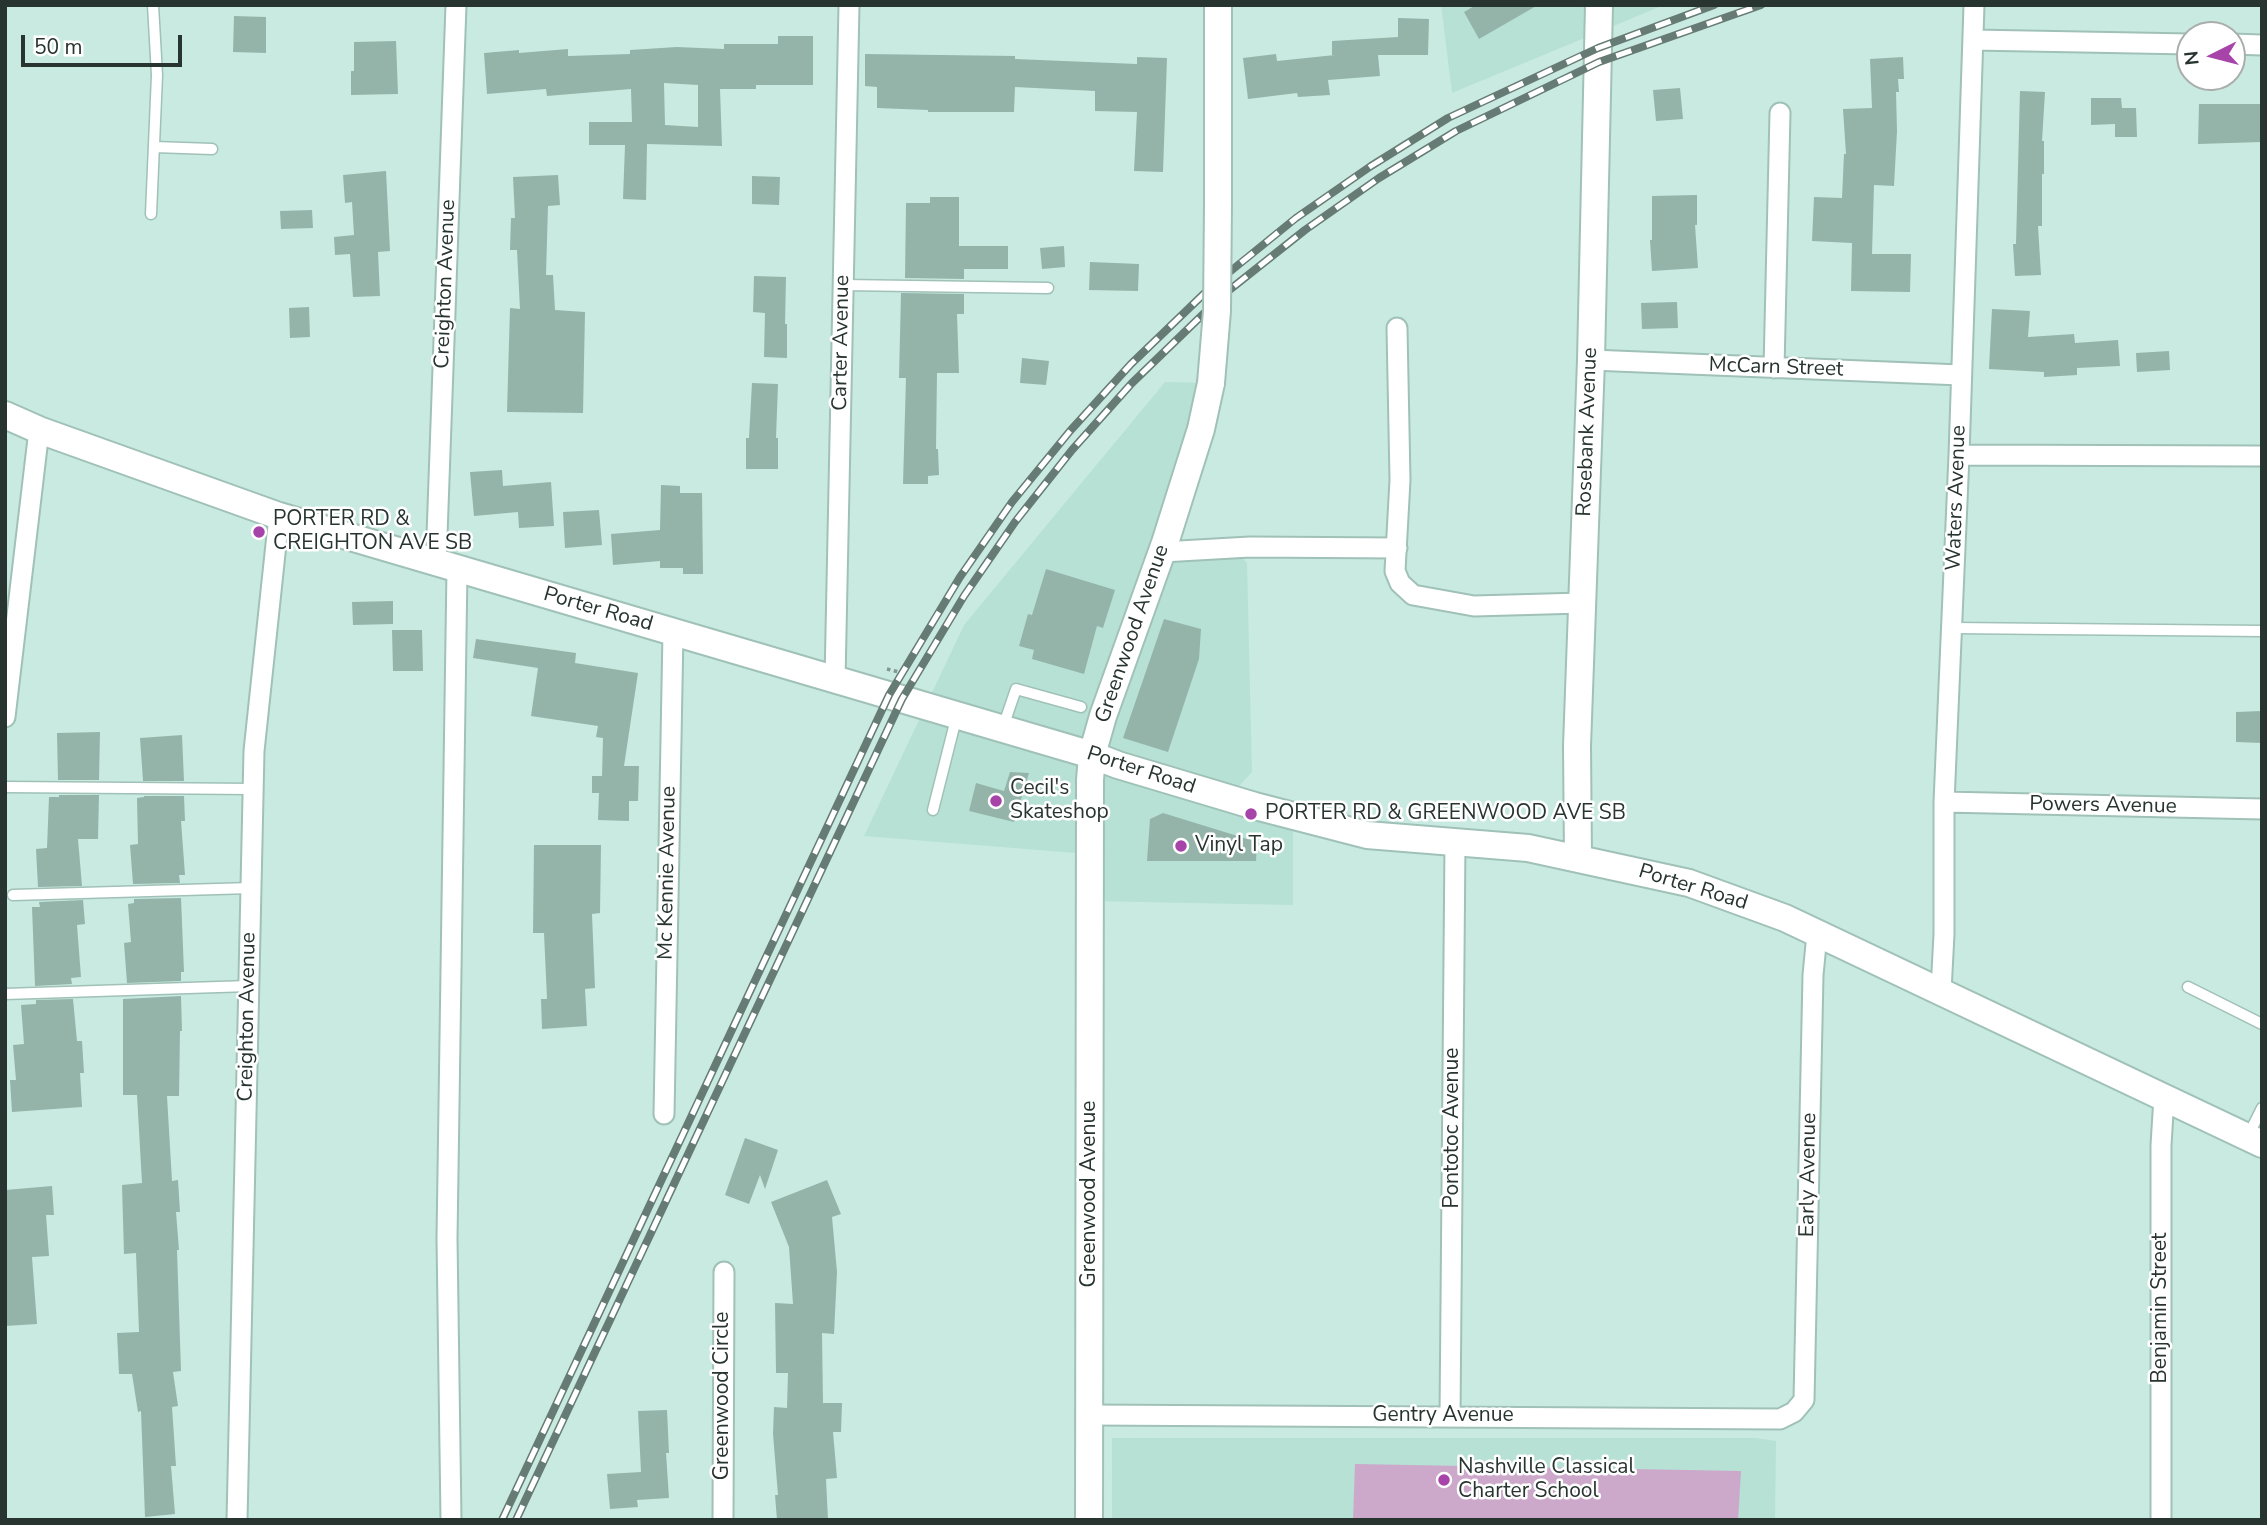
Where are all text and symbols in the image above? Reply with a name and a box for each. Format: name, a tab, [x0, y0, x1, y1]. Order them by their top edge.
scale bar	[24, 21, 186, 65]
north arrow	[2176, 21, 2246, 91]
text: 50 m	[34, 33, 83, 61]
text: N	[2178, 50, 2206, 66]
street label: Creighton Avenue	[430, 199, 462, 369]
street label: Carter Avenue	[828, 275, 856, 411]
street label: Rosebank Avenue	[1572, 347, 1604, 517]
street label: McCarn Street	[1708, 353, 1844, 383]
street label: Waters Avenue	[1942, 425, 1972, 571]
place label: PORTER RD & CREIGHTON AVE SB	[273, 507, 472, 557]
marker: PORTER RD & CREIGHTON AVE SB	[251, 524, 267, 540]
street label: Greenwood Avenue	[1091, 542, 1175, 726]
street label: Porter Road	[540, 582, 656, 638]
street label: Porter Road	[1083, 742, 1199, 800]
place label: Cecil's Skateshop	[1010, 776, 1109, 826]
street label: Mc Kennie Avenue	[654, 786, 682, 960]
street label: Powers Avenue	[2029, 792, 2177, 820]
marker: Cecil's Skateshop	[988, 793, 1004, 809]
place label: PORTER RD & GREENWOOD AVE SB	[1265, 801, 1626, 827]
marker: PORTER RD & GREENWOOD AVE SB	[1243, 806, 1259, 822]
place label: Vinyl Tap	[1195, 833, 1283, 859]
marker: Vinyl Tap	[1173, 838, 1189, 854]
street label: Porter Road	[1635, 859, 1751, 917]
street label: Creighton Avenue	[234, 932, 262, 1102]
street label: Pontotoc Avenue	[1440, 1048, 1466, 1208]
street label: Greenwood Avenue	[1077, 1101, 1103, 1287]
street label: Early Avenue	[1795, 1113, 1823, 1237]
street label: Benjamin Street	[2148, 1233, 2174, 1383]
street label: Greenwood Circle	[710, 1312, 736, 1480]
street label: Gentry Avenue	[1372, 1403, 1514, 1429]
place label: Nashville Classical Charter School	[1458, 1455, 1635, 1505]
marker: Nashville Classical Charter School	[1436, 1472, 1452, 1488]

